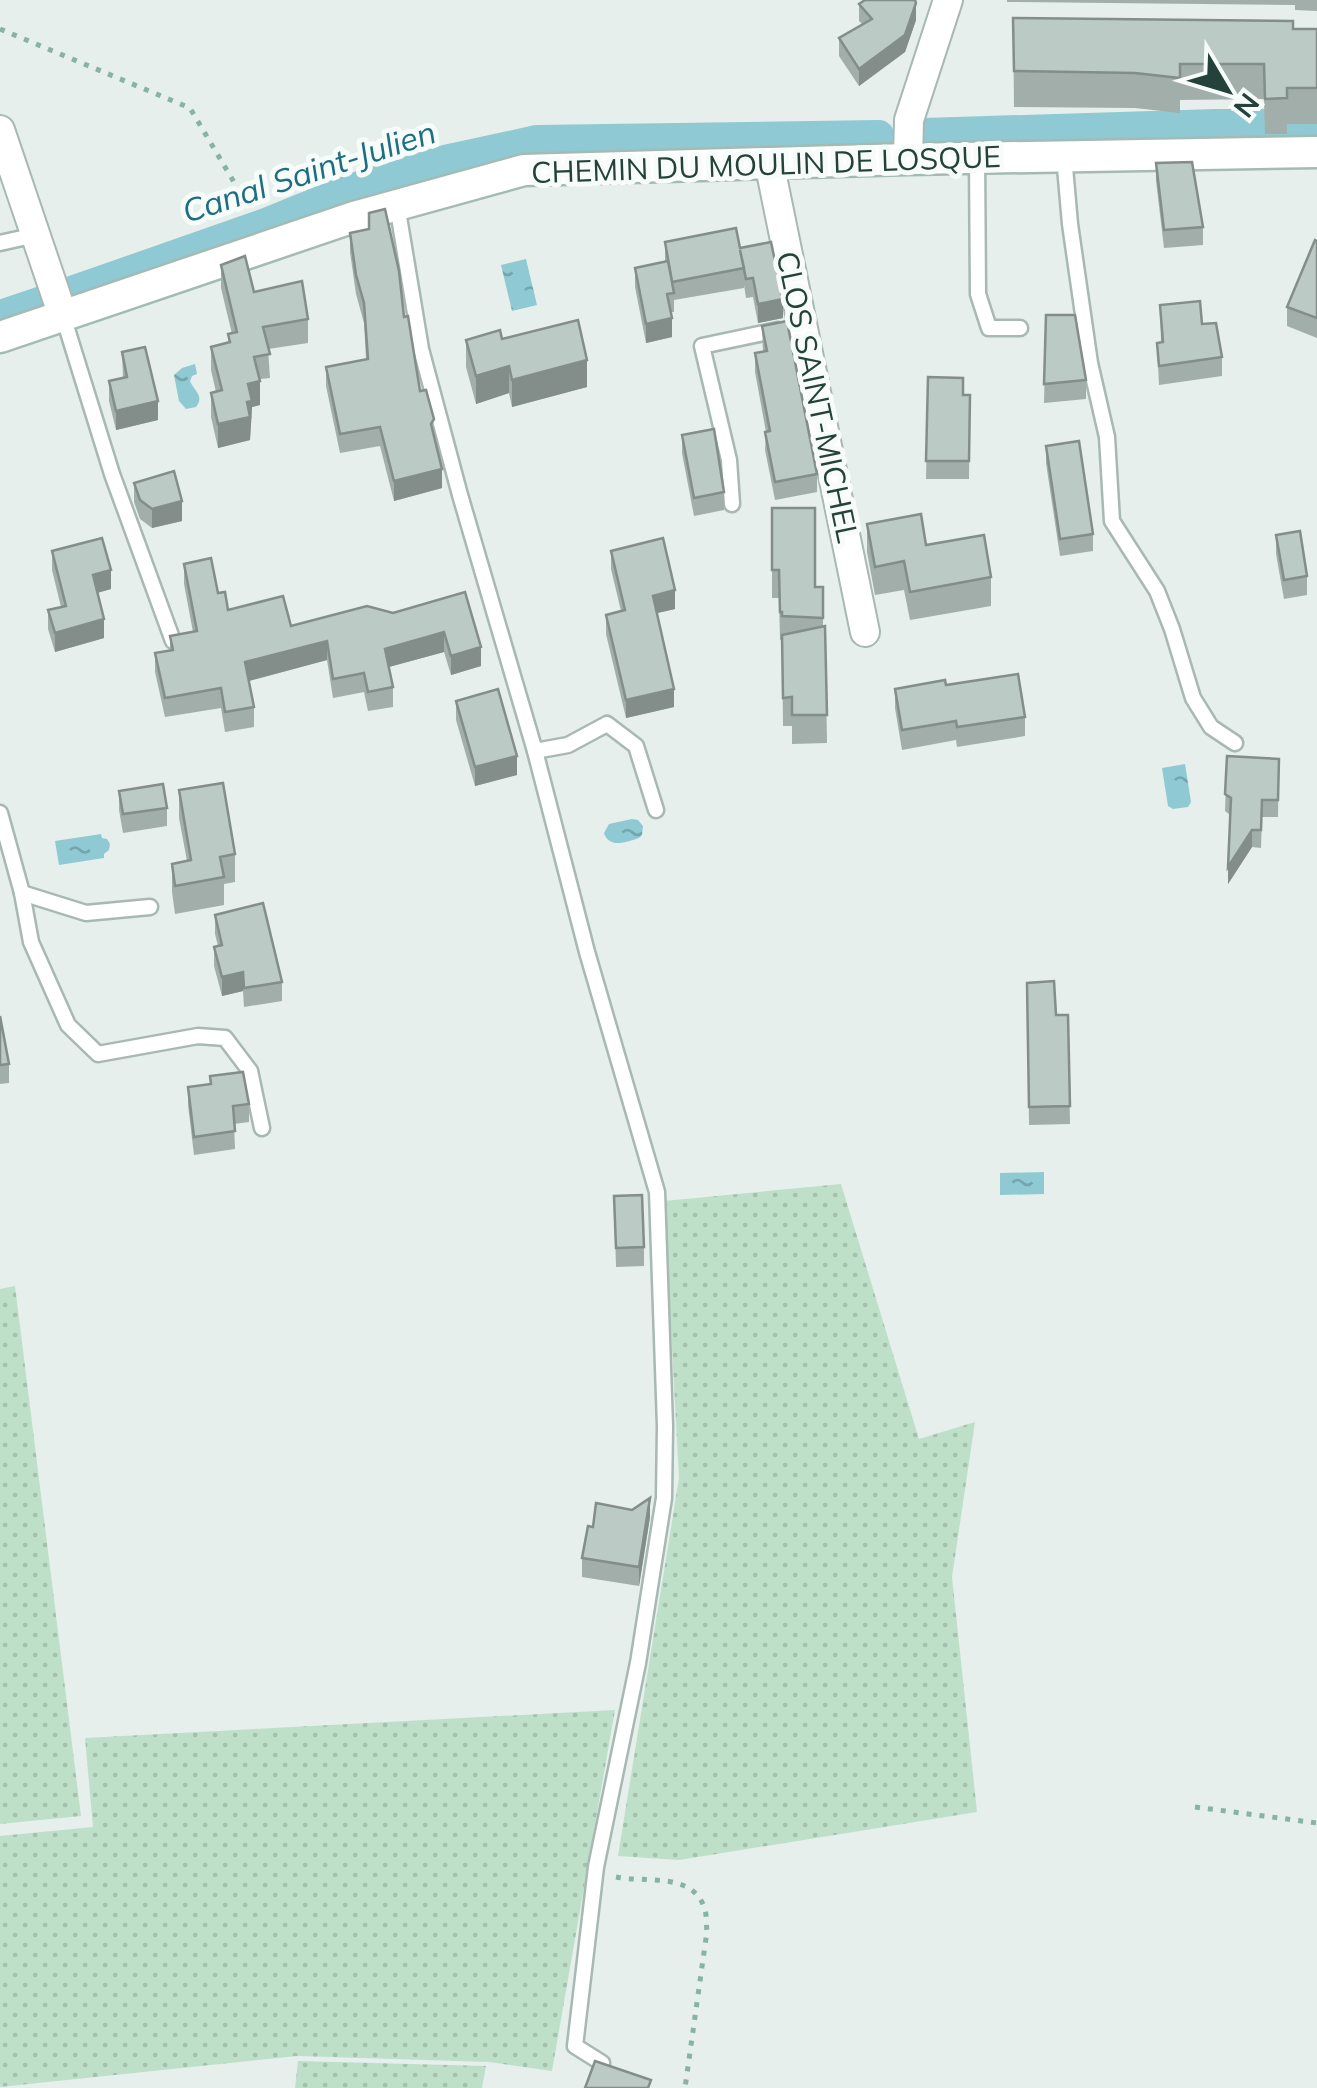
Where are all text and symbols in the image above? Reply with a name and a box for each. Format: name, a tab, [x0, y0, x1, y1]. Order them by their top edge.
north arrow	[1177, 40, 1277, 140]
text: N	[1227, 87, 1267, 125]
water label: Canal Saint-Julien	[177, 111, 440, 231]
street label: CHEMIN DU MOULIN DE LOSQUE	[530, 137, 1001, 191]
street label: CLOS SAINT-MICHEL	[769, 248, 867, 546]

